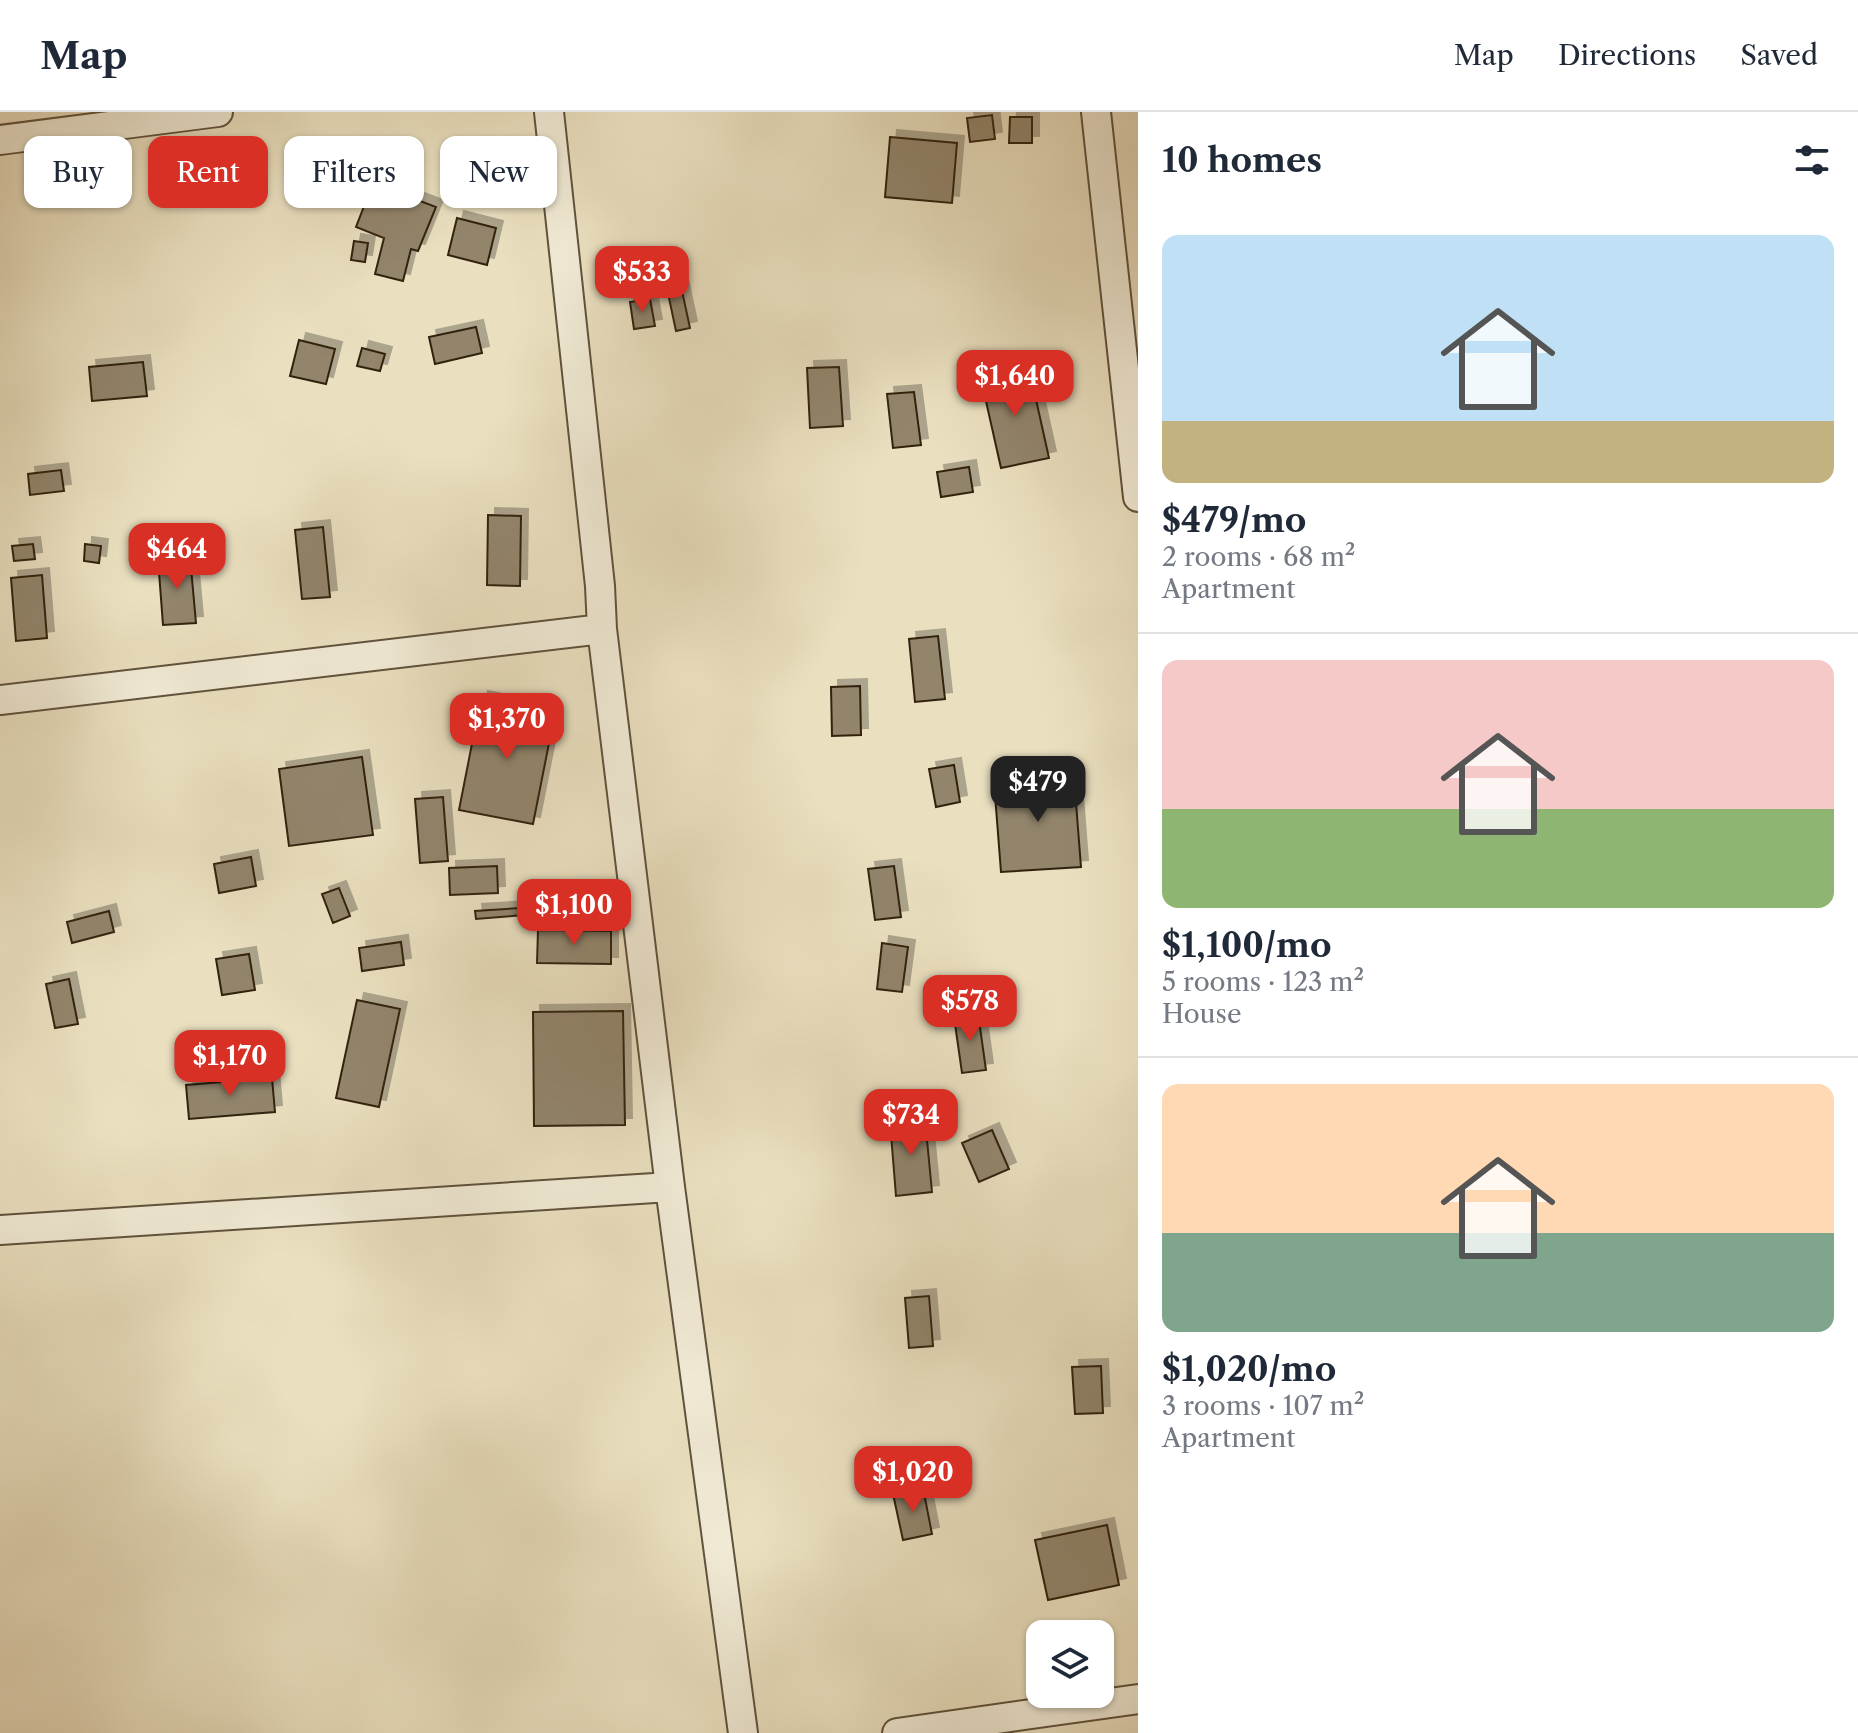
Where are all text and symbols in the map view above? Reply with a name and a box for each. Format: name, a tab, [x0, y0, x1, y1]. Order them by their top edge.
text: Map	[40, 32, 128, 79]
text: Map	[1454, 38, 1514, 72]
text: Directions	[1558, 38, 1696, 72]
text: Saved	[1740, 38, 1818, 72]
chip: Buy	[24, 136, 132, 208]
chip: Rent	[148, 136, 268, 208]
chip: Filters	[284, 136, 424, 208]
chip: New	[440, 136, 557, 208]
icon: filters	[1790, 138, 1834, 182]
text: 10 homes	[1162, 139, 1322, 181]
pin: $533	[595, 246, 689, 314]
text: $533	[613, 256, 671, 288]
icon: home	[1426, 287, 1570, 431]
pin: $1,640	[950, 350, 1080, 418]
text: $1,640	[975, 360, 1055, 392]
text: $479/mo	[1162, 499, 1306, 541]
pin: $464	[130, 523, 224, 591]
text: $464	[147, 533, 207, 565]
text: 2 rooms · 68 m²	[1162, 541, 1355, 573]
text: Apartment	[1162, 573, 1295, 605]
pin: $1,370	[442, 693, 572, 761]
text: $1,370	[468, 703, 546, 735]
icon: home	[1426, 712, 1570, 856]
pin: $479	[991, 756, 1085, 824]
text: $479	[1008, 766, 1068, 798]
pin: $1,100	[509, 879, 639, 947]
text: $1,100	[535, 889, 613, 921]
text: $1,100/mo	[1162, 924, 1332, 966]
text: 5 rooms · 123 m²	[1162, 966, 1364, 998]
pin: $578	[923, 975, 1017, 1043]
text: $578	[941, 985, 999, 1017]
text: House	[1162, 998, 1242, 1030]
pin: $1,170	[165, 1030, 295, 1098]
text: $1,170	[192, 1040, 268, 1072]
pin: $734	[864, 1089, 958, 1157]
text: $734	[882, 1099, 940, 1131]
icon: home	[1426, 1136, 1570, 1280]
text: $1,020/mo	[1162, 1348, 1336, 1390]
text: 3 rooms · 107 m²	[1162, 1390, 1364, 1422]
text: Apartment	[1162, 1422, 1295, 1454]
pin: $1,020	[848, 1446, 978, 1514]
text: $1,020	[872, 1456, 954, 1488]
map controls	[1026, 1620, 1114, 1708]
button: layers	[1026, 1620, 1114, 1708]

